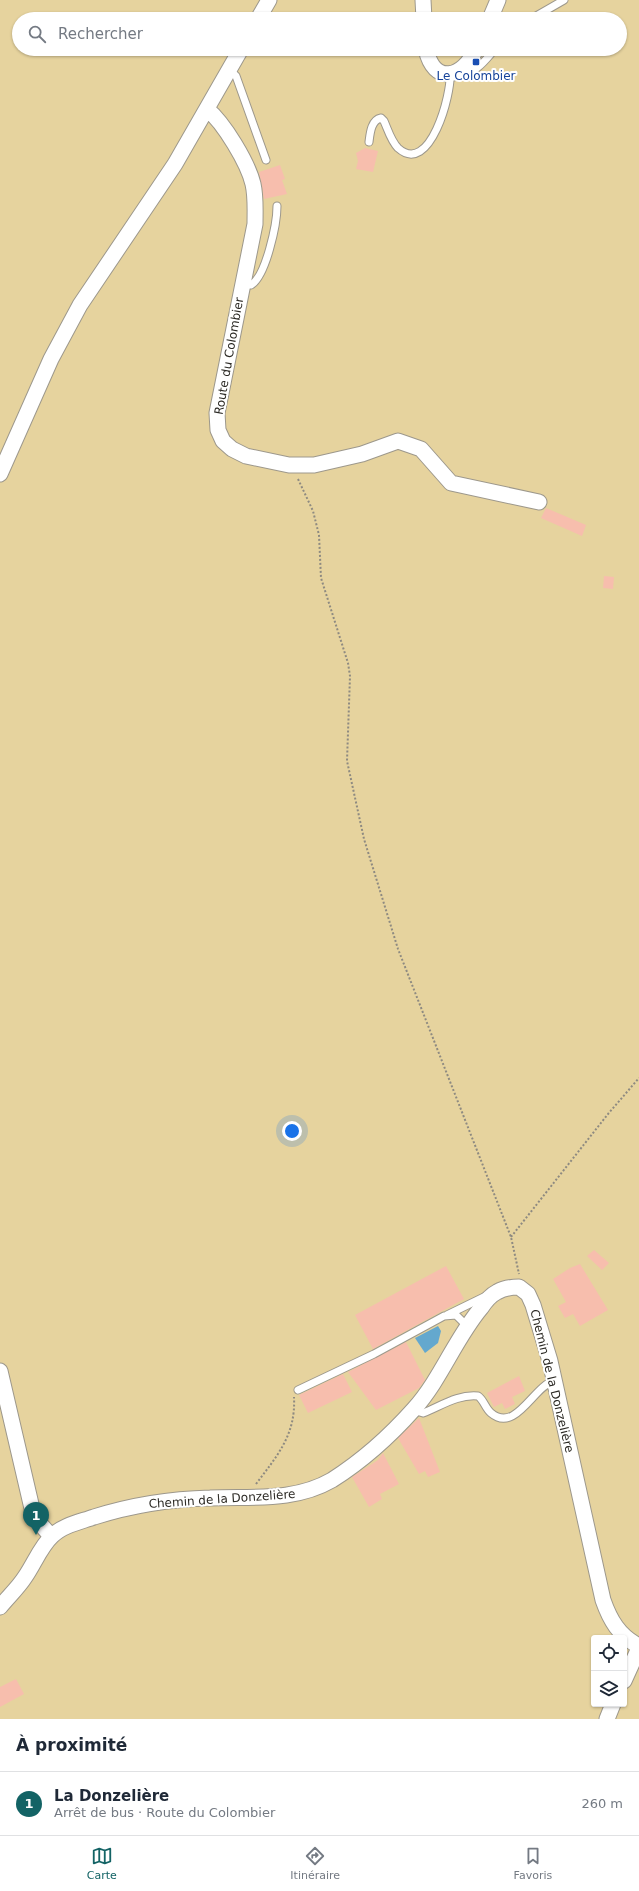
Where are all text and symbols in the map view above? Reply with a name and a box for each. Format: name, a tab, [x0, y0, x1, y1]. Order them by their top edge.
search box	[12, 12, 627, 56]
icon: search	[26, 23, 48, 45]
text: Rechercher	[58, 25, 143, 43]
marker: Le Colombier	[471, 57, 481, 67]
place label: Le Colombier	[436, 69, 516, 83]
street label: Route du Colombier	[212, 296, 246, 416]
your location	[282, 1121, 302, 1141]
street label: Chemin de la Donzelière	[527, 1308, 577, 1454]
street label: Chemin de la Donzelière	[148, 1487, 296, 1511]
pin: 1	[23, 1502, 49, 1535]
map controls	[591, 1635, 627, 1707]
button: locate	[591, 1635, 627, 1671]
button: layers	[591, 1671, 627, 1707]
text: À proximité	[16, 1735, 127, 1755]
text: La Donzelière	[54, 1787, 169, 1805]
text: 1	[24, 1796, 34, 1811]
text: 260 m	[581, 1796, 623, 1811]
text: Arrêt de bus · Route du Colombier	[54, 1805, 275, 1820]
tab: Carte	[87, 1845, 117, 1882]
tab: Itinéraire	[290, 1845, 340, 1882]
tab: Favoris	[514, 1845, 552, 1882]

